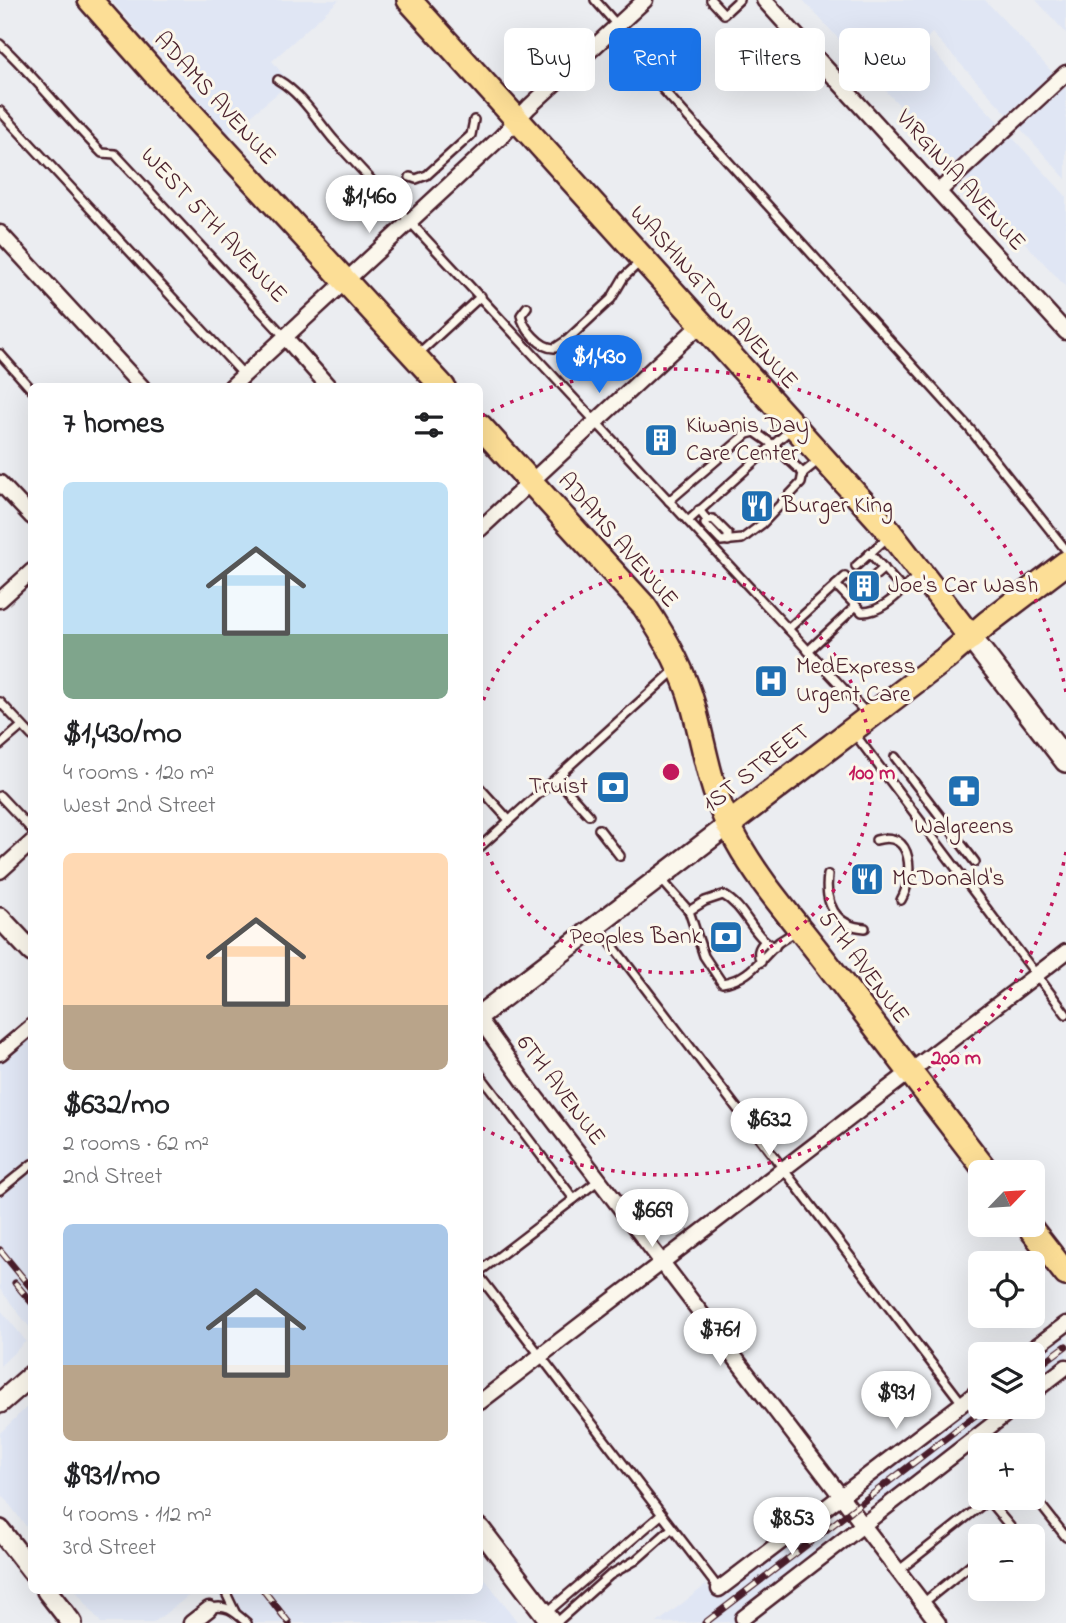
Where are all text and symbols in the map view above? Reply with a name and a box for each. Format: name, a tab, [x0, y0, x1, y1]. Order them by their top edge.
street label: ADAMS AVENUE	[144, 24, 284, 174]
chip: Buy	[504, 28, 595, 91]
chip: Rent	[609, 28, 701, 91]
chip: Filters	[715, 28, 825, 91]
chip: New	[839, 28, 930, 91]
street label: VIRGINIA AVENUE	[886, 102, 1033, 260]
street label: WEST 5TH AVENUE	[131, 140, 295, 312]
pin: $1,460	[312, 176, 426, 235]
text: $1,460	[342, 181, 396, 214]
street label: WASHINGTON AVENUE	[620, 198, 806, 398]
pin: $1,430	[542, 336, 656, 395]
text: $1,430	[572, 341, 626, 374]
text: 7 homes	[63, 403, 165, 447]
icon: filters	[410, 406, 448, 444]
place label: Kiwanis Day Care Center	[686, 409, 809, 472]
building icon: Kiwanis Day Care Center	[642, 421, 680, 459]
street label: ADAMS AVENUE	[548, 465, 686, 617]
restaurant icon: Burger King	[738, 487, 776, 525]
place label: Burger King	[781, 489, 893, 524]
icon: home	[193, 528, 319, 654]
building icon: Joe's Car Wash	[845, 567, 883, 605]
place label: Joe's Car Wash	[888, 569, 1038, 604]
place label: MedExpress Urgent Care	[796, 650, 916, 713]
hospital icon: MedExpress Urgent Care	[752, 662, 790, 700]
text: $1,430/mo	[63, 713, 182, 757]
street label: 1ST STREET	[696, 716, 818, 822]
text: 4 rooms · 120 m²	[63, 757, 214, 790]
text: 100 m	[849, 759, 895, 789]
centre of rings	[659, 760, 683, 784]
bank icon: Truist	[594, 768, 632, 806]
place label: Truist	[529, 770, 588, 805]
pharmacy icon: Walgreens	[945, 772, 983, 810]
text: West 2nd Street	[63, 790, 216, 823]
place label: Walgreens	[914, 810, 1014, 845]
restaurant icon: McDonald's	[848, 860, 886, 898]
place label: McDonald's	[892, 862, 1004, 897]
icon: home	[193, 899, 319, 1025]
street label: 5TH AVENUE	[809, 904, 917, 1032]
bank icon: Peoples Bank	[707, 918, 745, 956]
place label: Peoples Bank	[570, 920, 702, 955]
street label: 6TH AVENUE	[507, 1028, 613, 1154]
text: 200 m	[930, 1044, 981, 1074]
text: $632/mo	[63, 1084, 170, 1128]
pin: $632	[728, 1098, 810, 1158]
text: $632	[747, 1104, 791, 1137]
text: 2 rooms · 62 m²	[63, 1128, 209, 1161]
north arrow	[968, 1160, 1045, 1237]
map controls	[968, 1160, 1045, 1601]
text: 2nd Street	[63, 1161, 162, 1194]
pin: $669	[611, 1190, 693, 1249]
text: $669	[631, 1195, 673, 1228]
button: locate	[968, 1251, 1045, 1328]
icon: home	[193, 1270, 319, 1396]
pin: $761	[679, 1308, 761, 1368]
text: $761	[700, 1314, 740, 1347]
button: layers	[968, 1342, 1045, 1419]
pin: $931	[855, 1372, 937, 1431]
text: $931	[877, 1377, 915, 1410]
button: +	[968, 1433, 1045, 1510]
text: $931/mo	[63, 1455, 160, 1499]
pin: $853	[751, 1498, 833, 1557]
text: 4 rooms · 112 m²	[63, 1499, 212, 1532]
text: $853	[769, 1503, 815, 1536]
button: −	[968, 1524, 1045, 1601]
text: 3rd Street	[63, 1532, 156, 1565]

